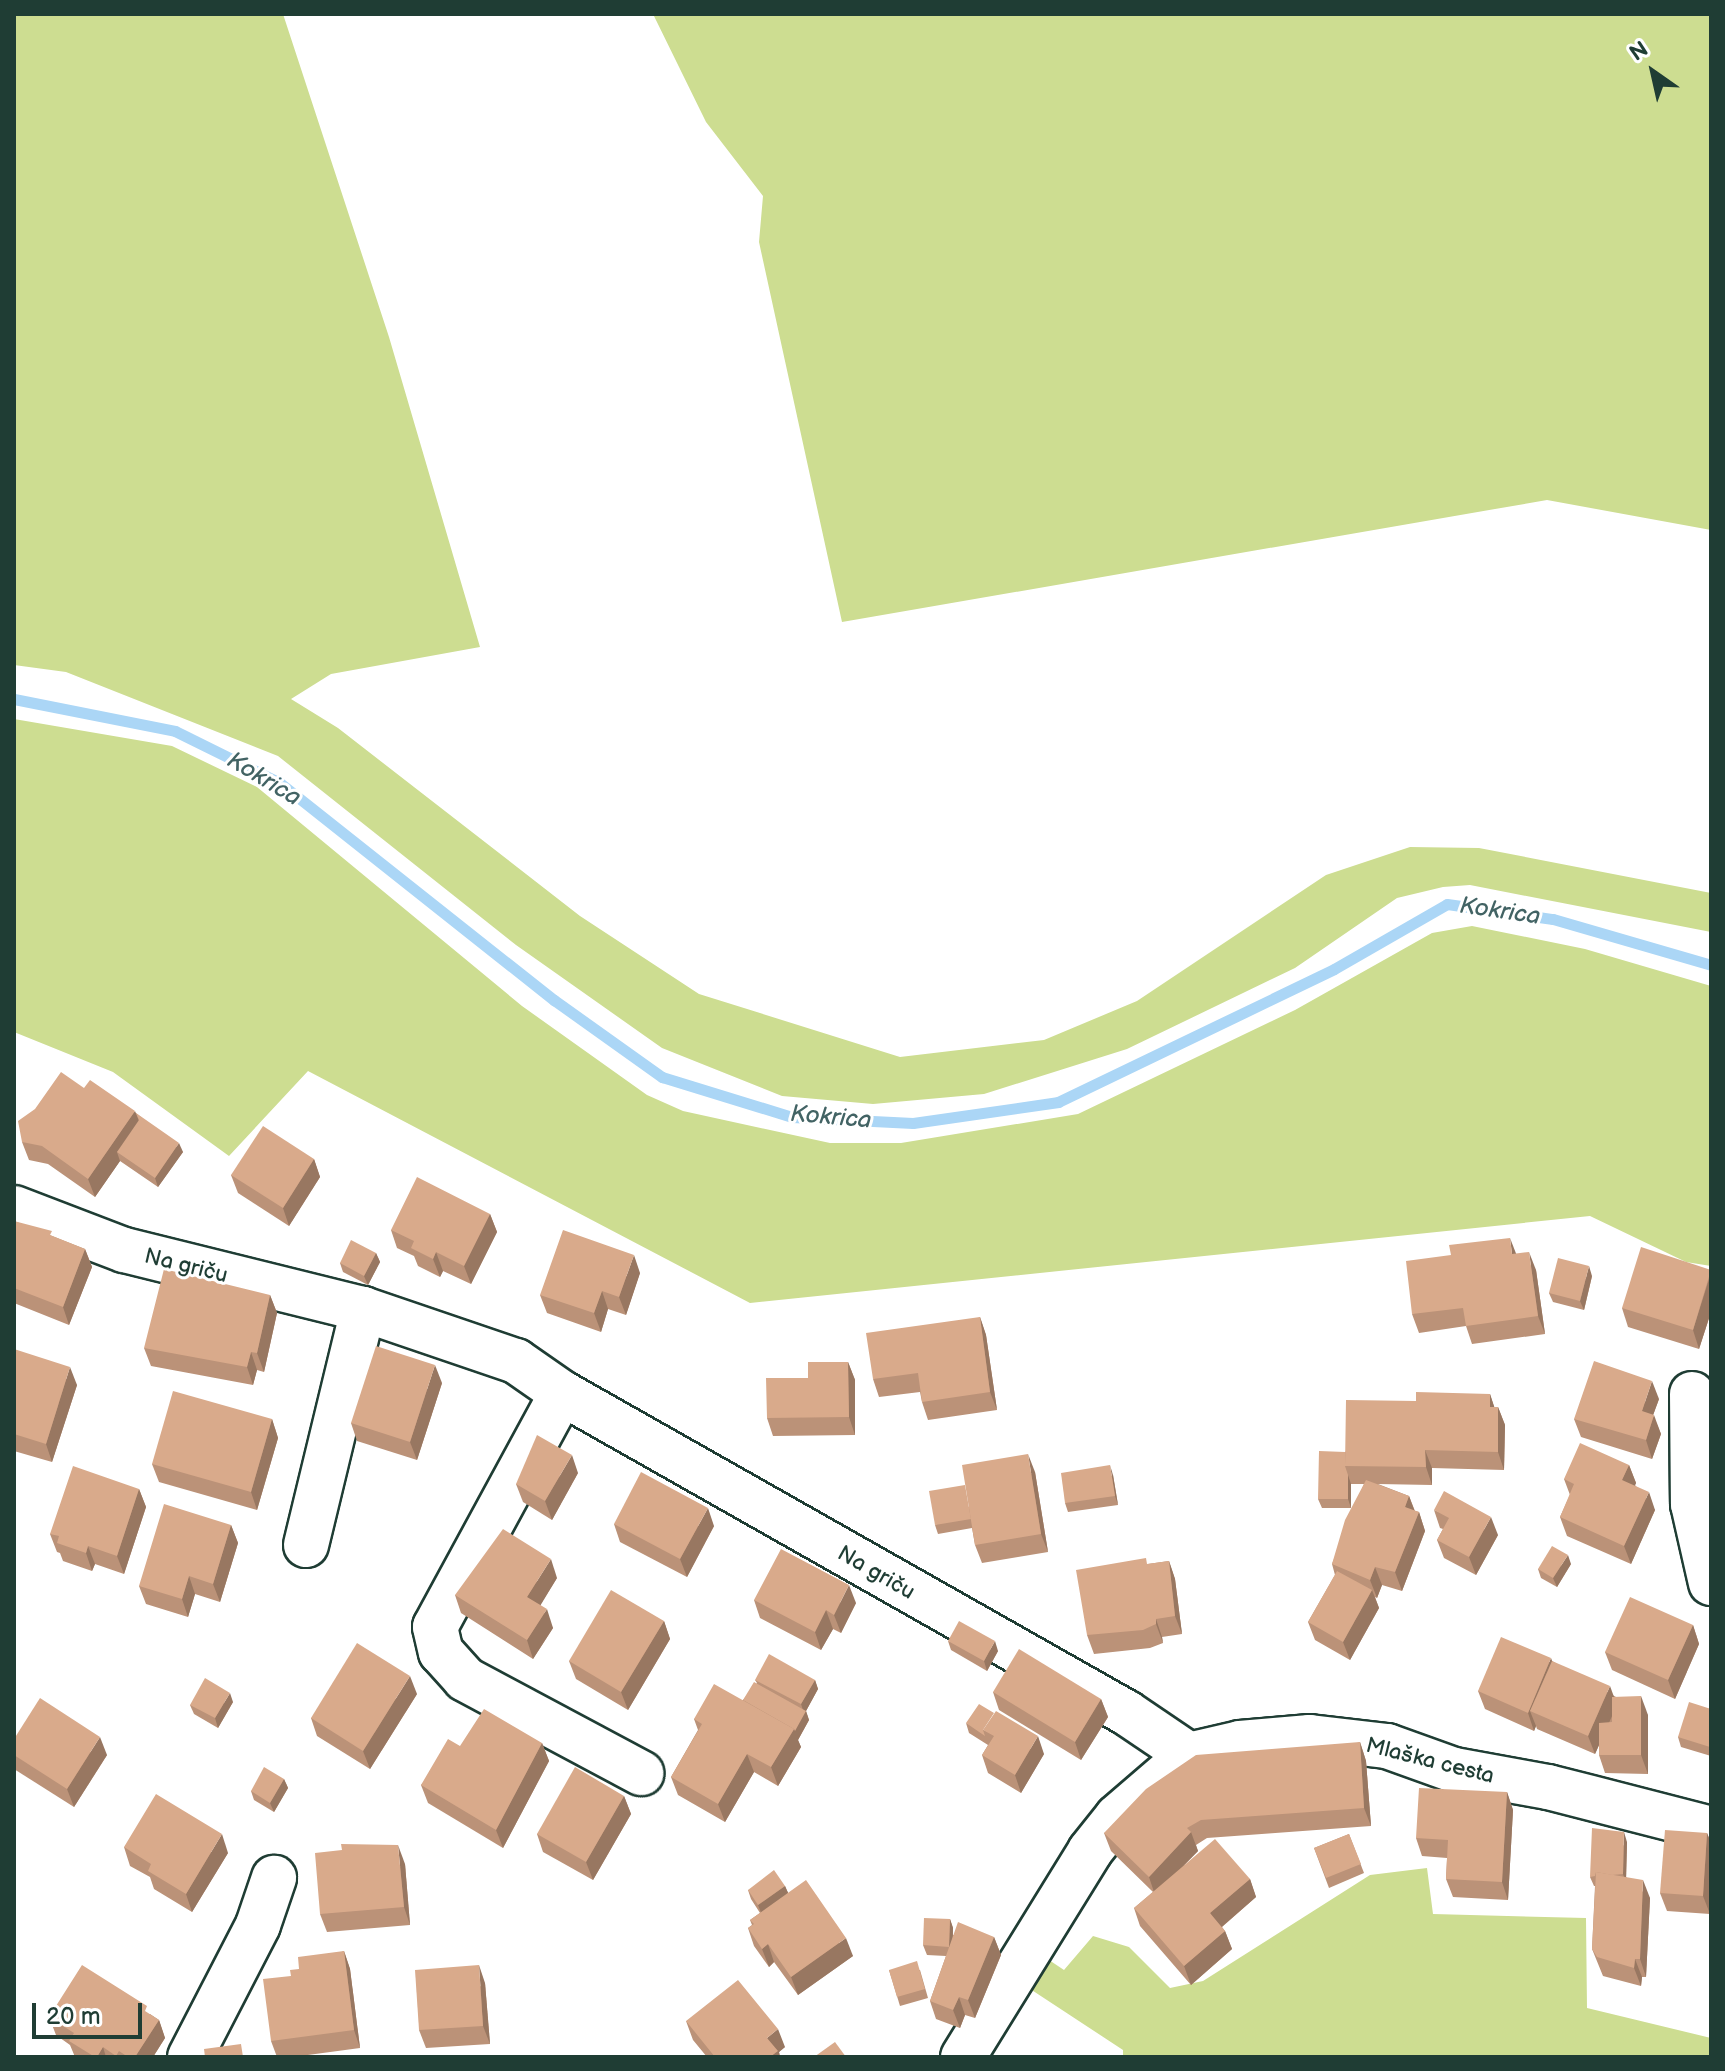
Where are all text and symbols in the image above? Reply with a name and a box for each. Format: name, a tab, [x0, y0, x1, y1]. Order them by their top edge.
north arrow	[1613, 32, 1693, 112]
text: N	[1625, 36, 1654, 68]
water label: Kokrica	[222, 746, 306, 812]
water label: Kokrica	[1458, 891, 1542, 931]
water label: Kokrica	[789, 1099, 873, 1135]
street label: Na griču	[142, 1243, 230, 1289]
street label: Na griču	[833, 1540, 919, 1606]
street label: Mlaška cesta	[1363, 1732, 1497, 1790]
scale bar	[36, 1987, 146, 2037]
text: 20 m	[46, 2002, 101, 2031]

